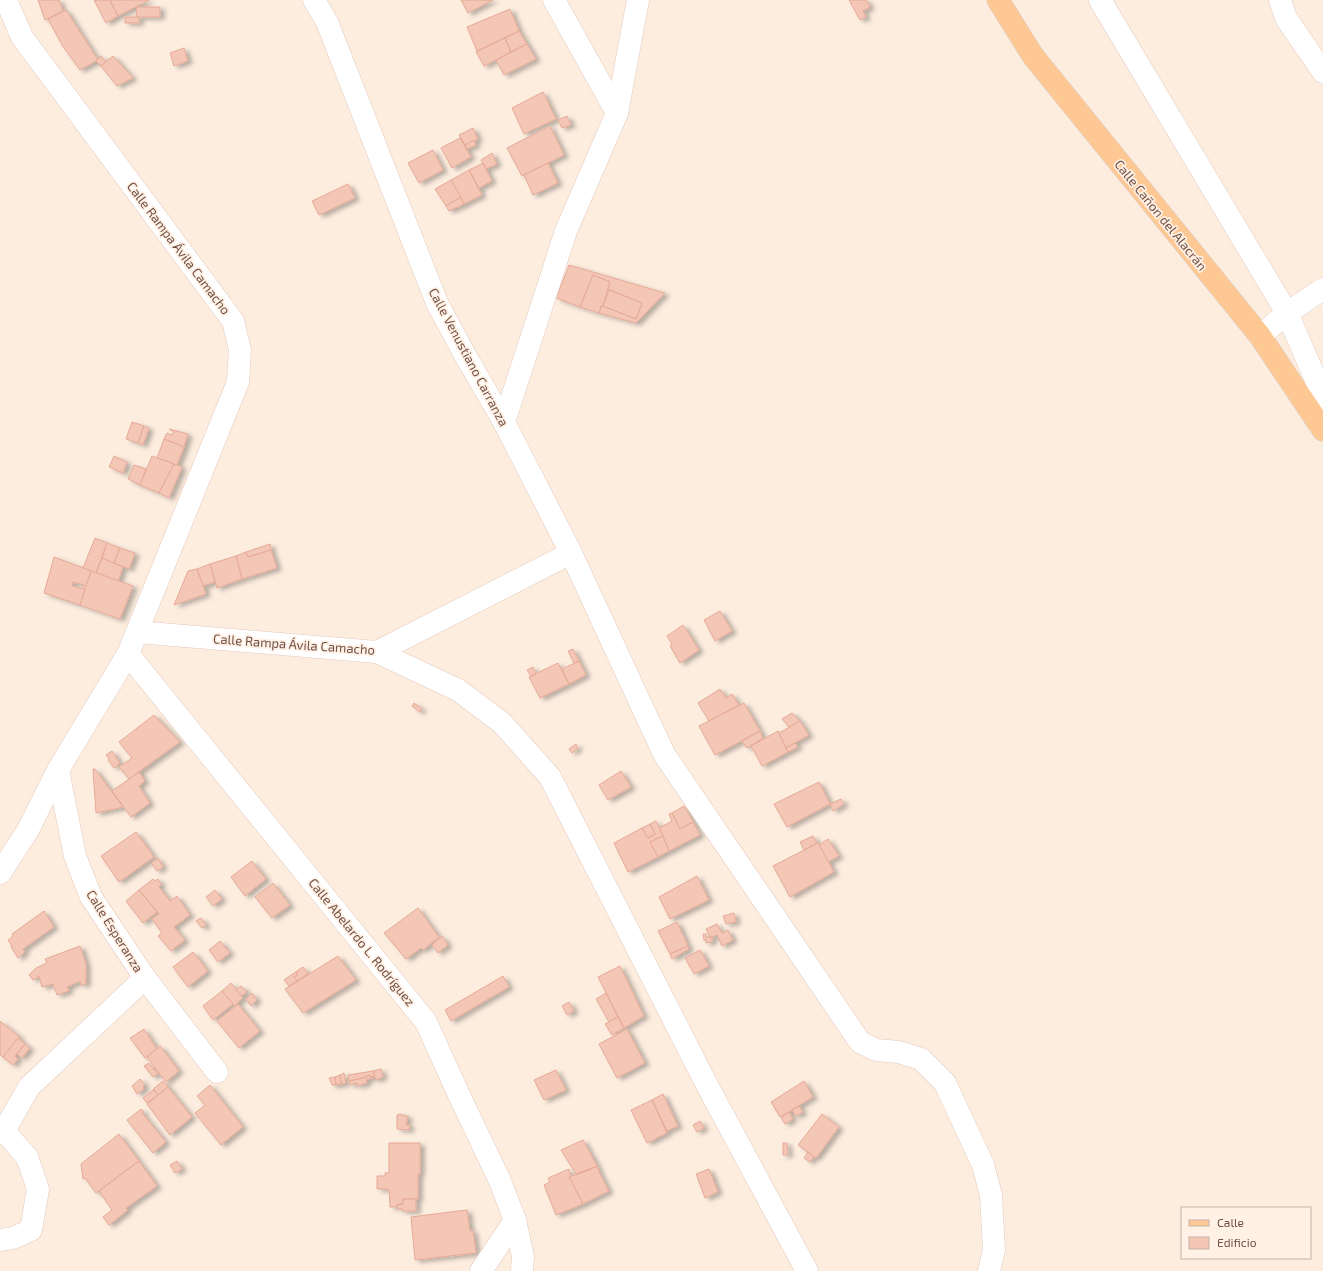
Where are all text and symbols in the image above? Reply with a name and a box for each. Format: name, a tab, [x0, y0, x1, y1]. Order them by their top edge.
street label: Calle Cañon del Alacrán	[1111, 156, 1211, 274]
street label: Calle Rampa Ávila Camacho	[124, 178, 235, 318]
street label: Calle Venustiano Carranza	[426, 285, 512, 429]
street label: Calle Rampa Ávila Camacho	[213, 629, 376, 658]
street label: Calle Abelardo L. Rodríguez	[305, 875, 419, 1009]
street label: Calle Esperanza	[83, 887, 147, 975]
legend	[1181, 1207, 1311, 1259]
text: Calle	[1217, 1215, 1244, 1229]
text: Edificio	[1217, 1235, 1257, 1249]

